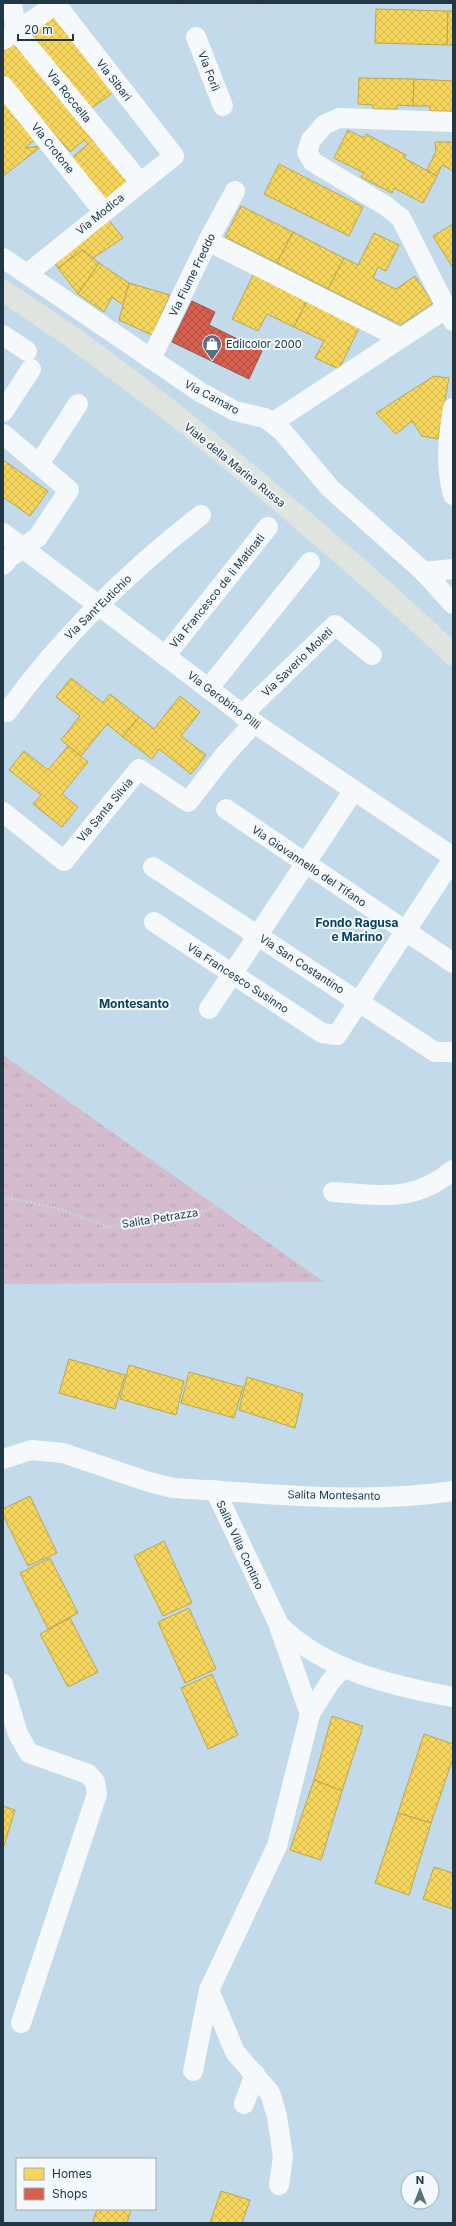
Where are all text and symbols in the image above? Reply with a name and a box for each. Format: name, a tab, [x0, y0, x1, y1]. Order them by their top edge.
scale bar	[18, 16, 73, 42]
text: 20 m	[24, 22, 53, 37]
street label: Via Forlì	[195, 49, 223, 93]
street label: Via Sibari	[93, 56, 135, 104]
street label: Via Roccella	[44, 67, 94, 125]
street label: Via Crotone	[28, 120, 78, 176]
street label: Via Modica	[73, 190, 127, 238]
street label: Via Fiume Freddo	[166, 231, 218, 319]
shop icon: Edilcolor 2000	[201, 333, 223, 361]
place label: Edilcolor 2000	[226, 337, 302, 351]
street label: Via Camaro	[182, 377, 242, 417]
street label: Viale della Marina Russa	[181, 420, 289, 510]
street label: Via Francesco de li Matinati	[167, 531, 267, 651]
street label: Via Sant'Eutichio	[62, 571, 135, 642]
street label: Via Saverio Moleti	[258, 624, 336, 700]
street label: Via Gerobino Pilli	[185, 668, 263, 732]
street label: Via Santa Silvia	[74, 775, 136, 845]
street label: Via Giovannello del Tifano	[249, 822, 369, 910]
district label: Fondo Ragusa e Marino	[316, 915, 398, 944]
street label: Via San Costantino	[257, 931, 347, 997]
street label: Via Francesco Susinno	[184, 940, 292, 1016]
district label: Montesanto	[99, 996, 169, 1011]
street label: Salita Petrazza	[121, 1205, 199, 1231]
street label: Salita Montesanto	[287, 1487, 381, 1503]
street label: Salita Villa Contino	[213, 1498, 267, 1592]
legend	[16, 2158, 156, 2210]
text: Homes	[52, 2166, 92, 2181]
north arrow	[400, 2170, 440, 2210]
text: N	[416, 2173, 424, 2187]
text: Shops	[52, 2186, 88, 2201]

